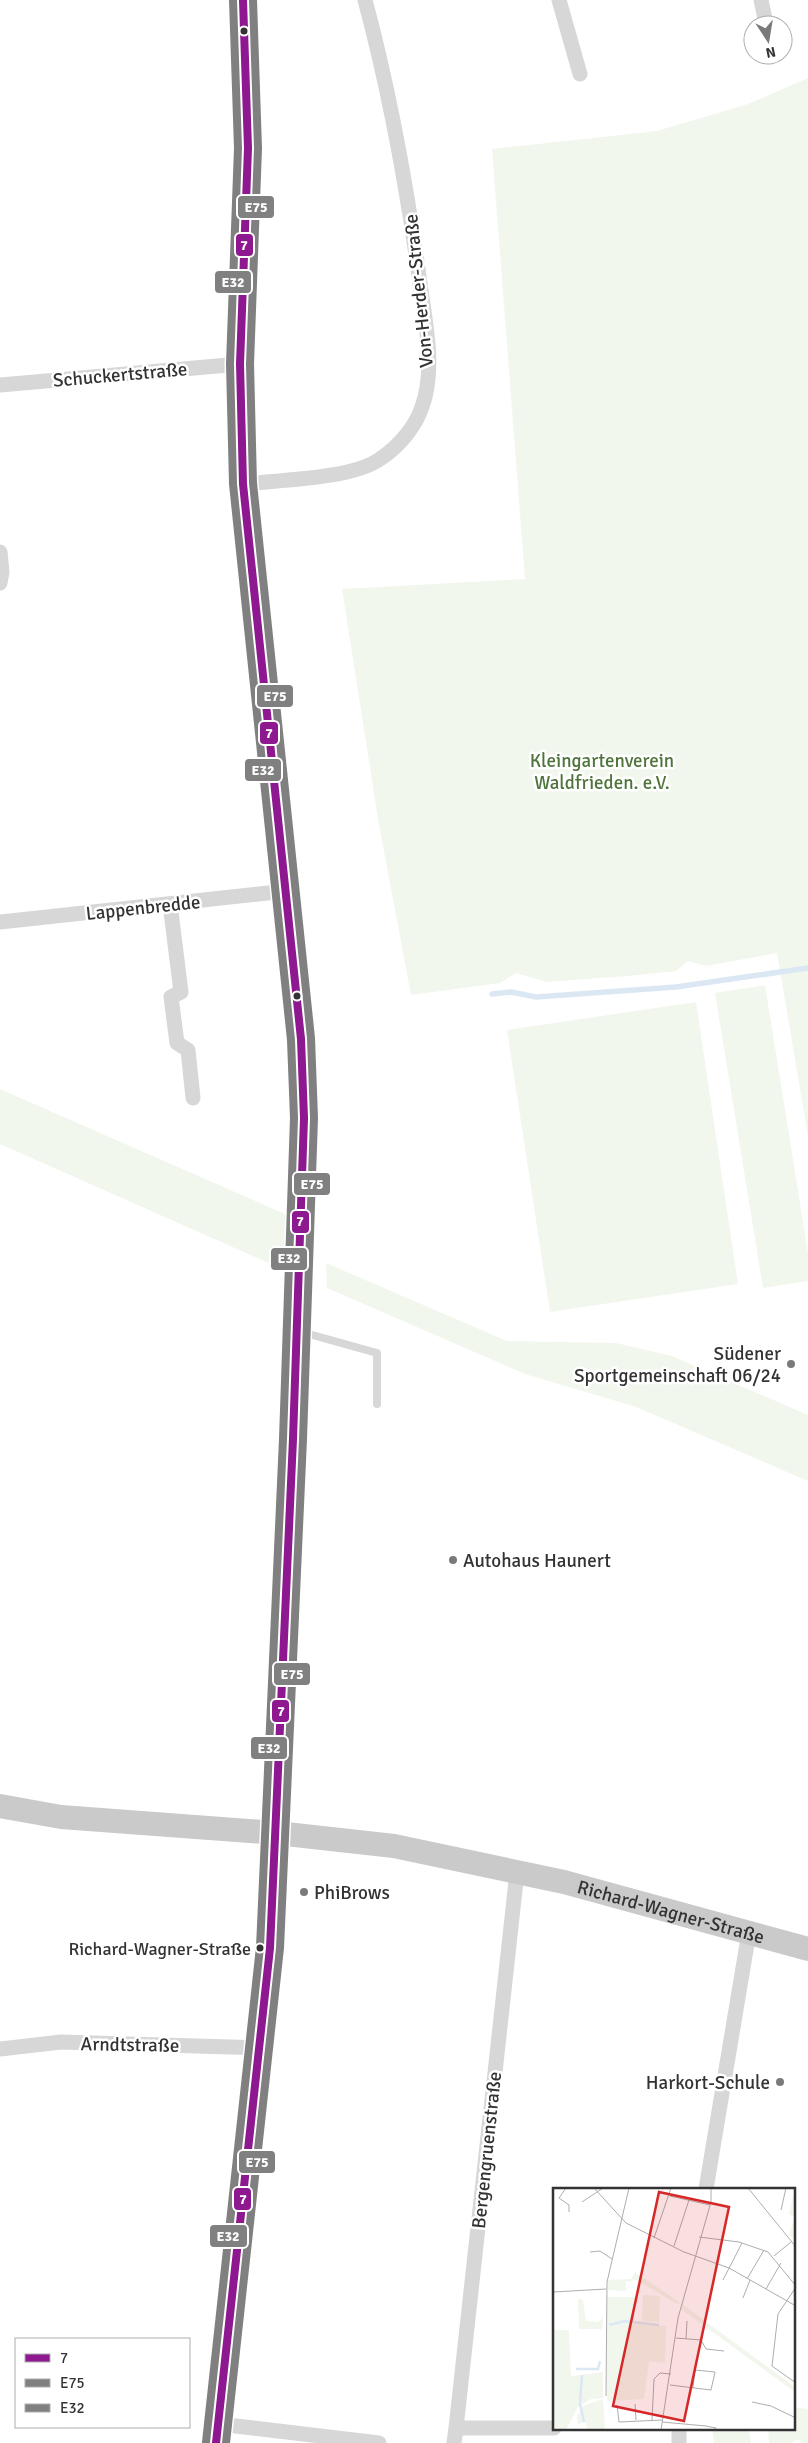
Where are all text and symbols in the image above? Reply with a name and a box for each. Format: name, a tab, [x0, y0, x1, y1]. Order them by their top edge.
north arrow	[743, 15, 793, 65]
unlabelled marker	[239, 26, 249, 36]
text: N	[764, 43, 777, 62]
line badge: E75	[237, 195, 275, 219]
text: E75	[244, 199, 268, 216]
street label: Von-Herder-Straße	[399, 213, 439, 369]
line badge: 7	[235, 233, 254, 257]
text: 7	[240, 237, 248, 254]
line badge: E32	[214, 270, 252, 294]
text: E32	[221, 274, 245, 291]
street label: Schuckertstraße	[52, 357, 188, 393]
line badge: E75	[256, 684, 294, 708]
text: E75	[263, 688, 287, 705]
line badge: 7	[259, 721, 279, 745]
text: 7	[265, 725, 273, 742]
park label: Kleingartenverein Waldfrieden. e.V.	[530, 749, 674, 795]
line badge: E32	[244, 758, 282, 782]
text: E32	[251, 762, 275, 779]
street label: Lappenbredde	[85, 890, 202, 926]
unlabelled marker	[292, 991, 302, 1001]
line badge: E75	[293, 1172, 331, 1196]
text: E75	[300, 1176, 324, 1193]
line badge: 7	[291, 1210, 310, 1234]
text: 7	[296, 1213, 304, 1230]
line badge: E32	[270, 1247, 308, 1271]
text: E32	[277, 1250, 301, 1267]
place label: Südener Sportgemeinschaft 06/24	[574, 1342, 781, 1388]
marker: Südener Sportgemeinschaft 06/24	[785, 1358, 797, 1370]
place label: Autohaus Haunert	[463, 1549, 611, 1573]
marker: Autohaus Haunert	[447, 1554, 459, 1566]
line badge: E75	[273, 1662, 311, 1686]
text: E75	[280, 1666, 304, 1683]
line badge: 7	[271, 1699, 290, 1723]
text: 7	[277, 1703, 285, 1720]
line badge: E32	[250, 1736, 288, 1760]
text: E32	[257, 1740, 281, 1757]
street label: Richard-Wagner-Straße	[575, 1875, 767, 1949]
place label: PhiBrows	[314, 1881, 390, 1905]
marker: PhiBrows	[298, 1886, 310, 1898]
place label: Richard-Wagner-Straße	[68, 1938, 251, 1960]
marker: Richard-Wagner-Straße	[255, 1943, 265, 1953]
street label: Arndtstraße	[80, 2032, 179, 2058]
street label: Bergengruenstraße	[467, 2070, 507, 2230]
place label: Harkort-Schule	[646, 2071, 770, 2095]
marker: Harkort-Schule	[774, 2076, 786, 2088]
line badge: E75	[238, 2150, 276, 2174]
text: E75	[245, 2154, 269, 2171]
line badge: 7	[233, 2187, 252, 2211]
inset map	[553, 2188, 796, 2430]
text: 7	[239, 2191, 247, 2208]
line badge: E32	[209, 2224, 248, 2248]
text: E32	[216, 2228, 240, 2245]
legend	[15, 2338, 190, 2428]
text: 7	[60, 2349, 68, 2367]
text: E75	[60, 2374, 85, 2392]
text: E32	[60, 2399, 85, 2417]

